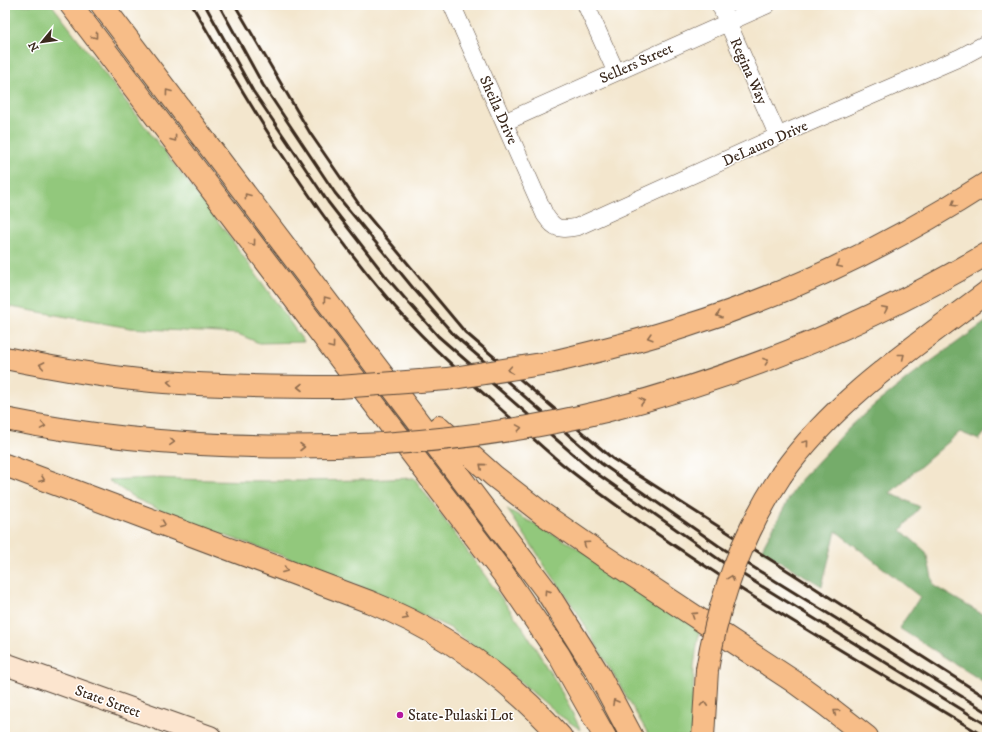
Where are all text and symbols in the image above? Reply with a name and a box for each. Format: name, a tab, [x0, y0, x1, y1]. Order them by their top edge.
north arrow	[22, 22, 62, 62]
one-way arrow	[90, 31, 97, 38]
street label: Regina Way	[725, 35, 772, 108]
text: N	[26, 39, 42, 54]
street label: Sellers Street	[596, 39, 676, 88]
street label: Sheila Drive	[475, 73, 522, 148]
one-way arrow	[166, 90, 173, 97]
street label: DeLauro Drive	[720, 116, 811, 171]
one-way arrow	[169, 135, 176, 142]
one-way arrow	[245, 193, 252, 200]
one-way arrow	[951, 199, 958, 207]
one-way arrow	[248, 238, 255, 245]
one-way arrow	[836, 260, 844, 268]
one-way arrow	[323, 296, 330, 303]
one-way arrow	[881, 306, 888, 314]
one-way arrow	[716, 310, 723, 319]
one-way arrow	[647, 332, 654, 341]
one-way arrow	[327, 342, 334, 349]
one-way arrow	[897, 354, 904, 361]
one-way arrow	[762, 357, 769, 365]
one-way arrow	[39, 362, 45, 370]
one-way arrow	[507, 365, 513, 374]
one-way arrow	[167, 378, 174, 387]
one-way arrow	[297, 383, 303, 391]
one-way arrow	[639, 397, 646, 406]
one-way arrow	[40, 421, 46, 430]
one-way arrow	[516, 425, 522, 433]
one-way arrow	[169, 437, 175, 446]
one-way arrow	[801, 441, 808, 448]
one-way arrow	[299, 443, 305, 451]
one-way arrow	[479, 463, 487, 470]
one-way arrow	[38, 474, 45, 482]
one-way arrow	[160, 520, 167, 528]
one-way arrow	[583, 541, 590, 549]
one-way arrow	[281, 565, 288, 573]
one-way arrow	[726, 575, 734, 582]
one-way arrow	[545, 589, 552, 596]
one-way arrow	[402, 612, 409, 620]
one-way arrow	[691, 613, 698, 620]
street label: State Street	[72, 681, 144, 722]
one-way arrow	[612, 699, 619, 706]
one-way arrow	[700, 701, 708, 707]
place label: State-Pulaski Lot	[408, 706, 514, 725]
marker: State-Pulaski Lot	[395, 710, 405, 720]
one-way arrow	[834, 710, 841, 717]

